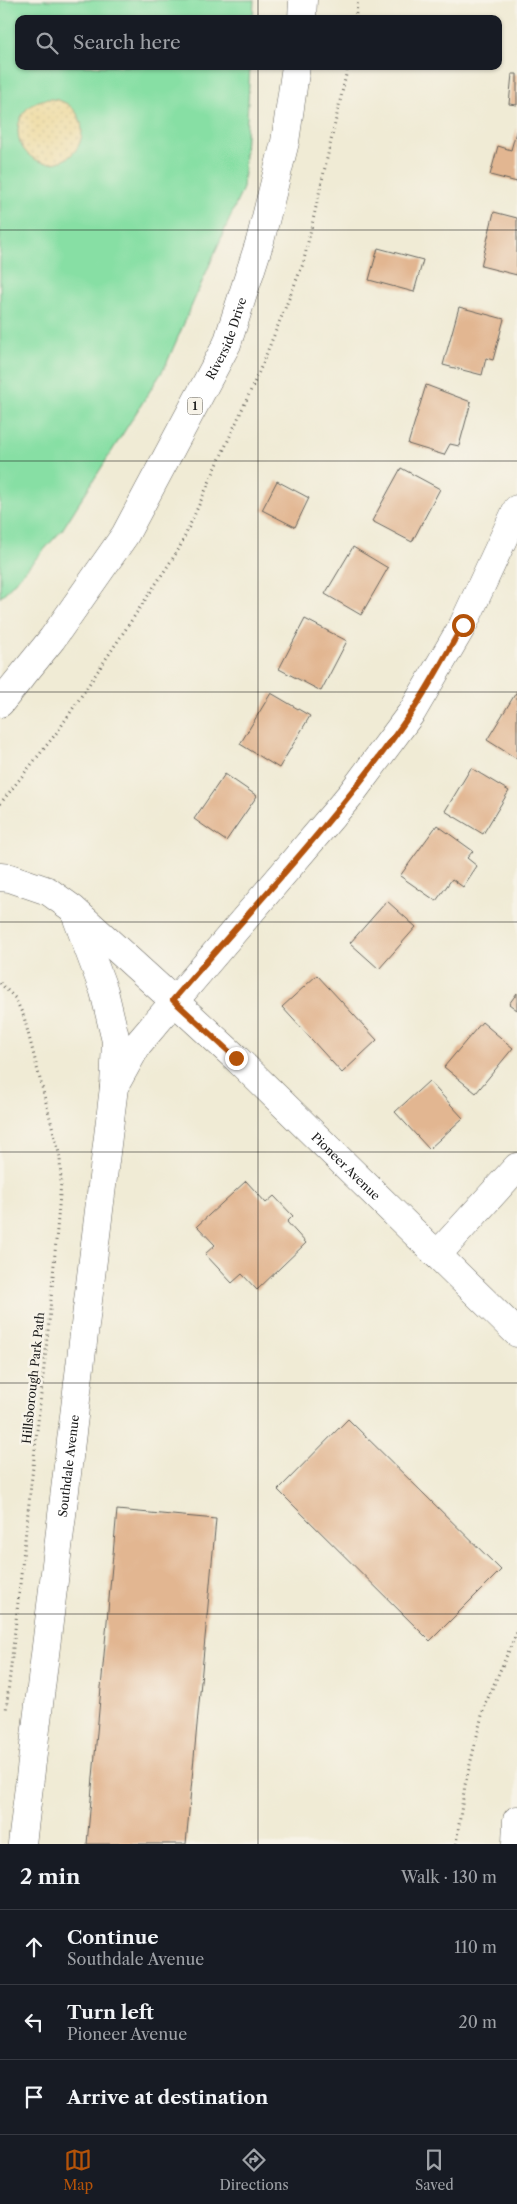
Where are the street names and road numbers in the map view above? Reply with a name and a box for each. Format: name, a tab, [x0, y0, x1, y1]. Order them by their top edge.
street label: Riverside Drive	[202, 295, 249, 382]
road number: 1	[188, 398, 202, 414]
street label: Pioneer Avenue	[309, 1129, 384, 1203]
street label: Hillsborough Park Path	[19, 1311, 47, 1445]
street label: Southdale Avenue	[54, 1413, 82, 1518]

